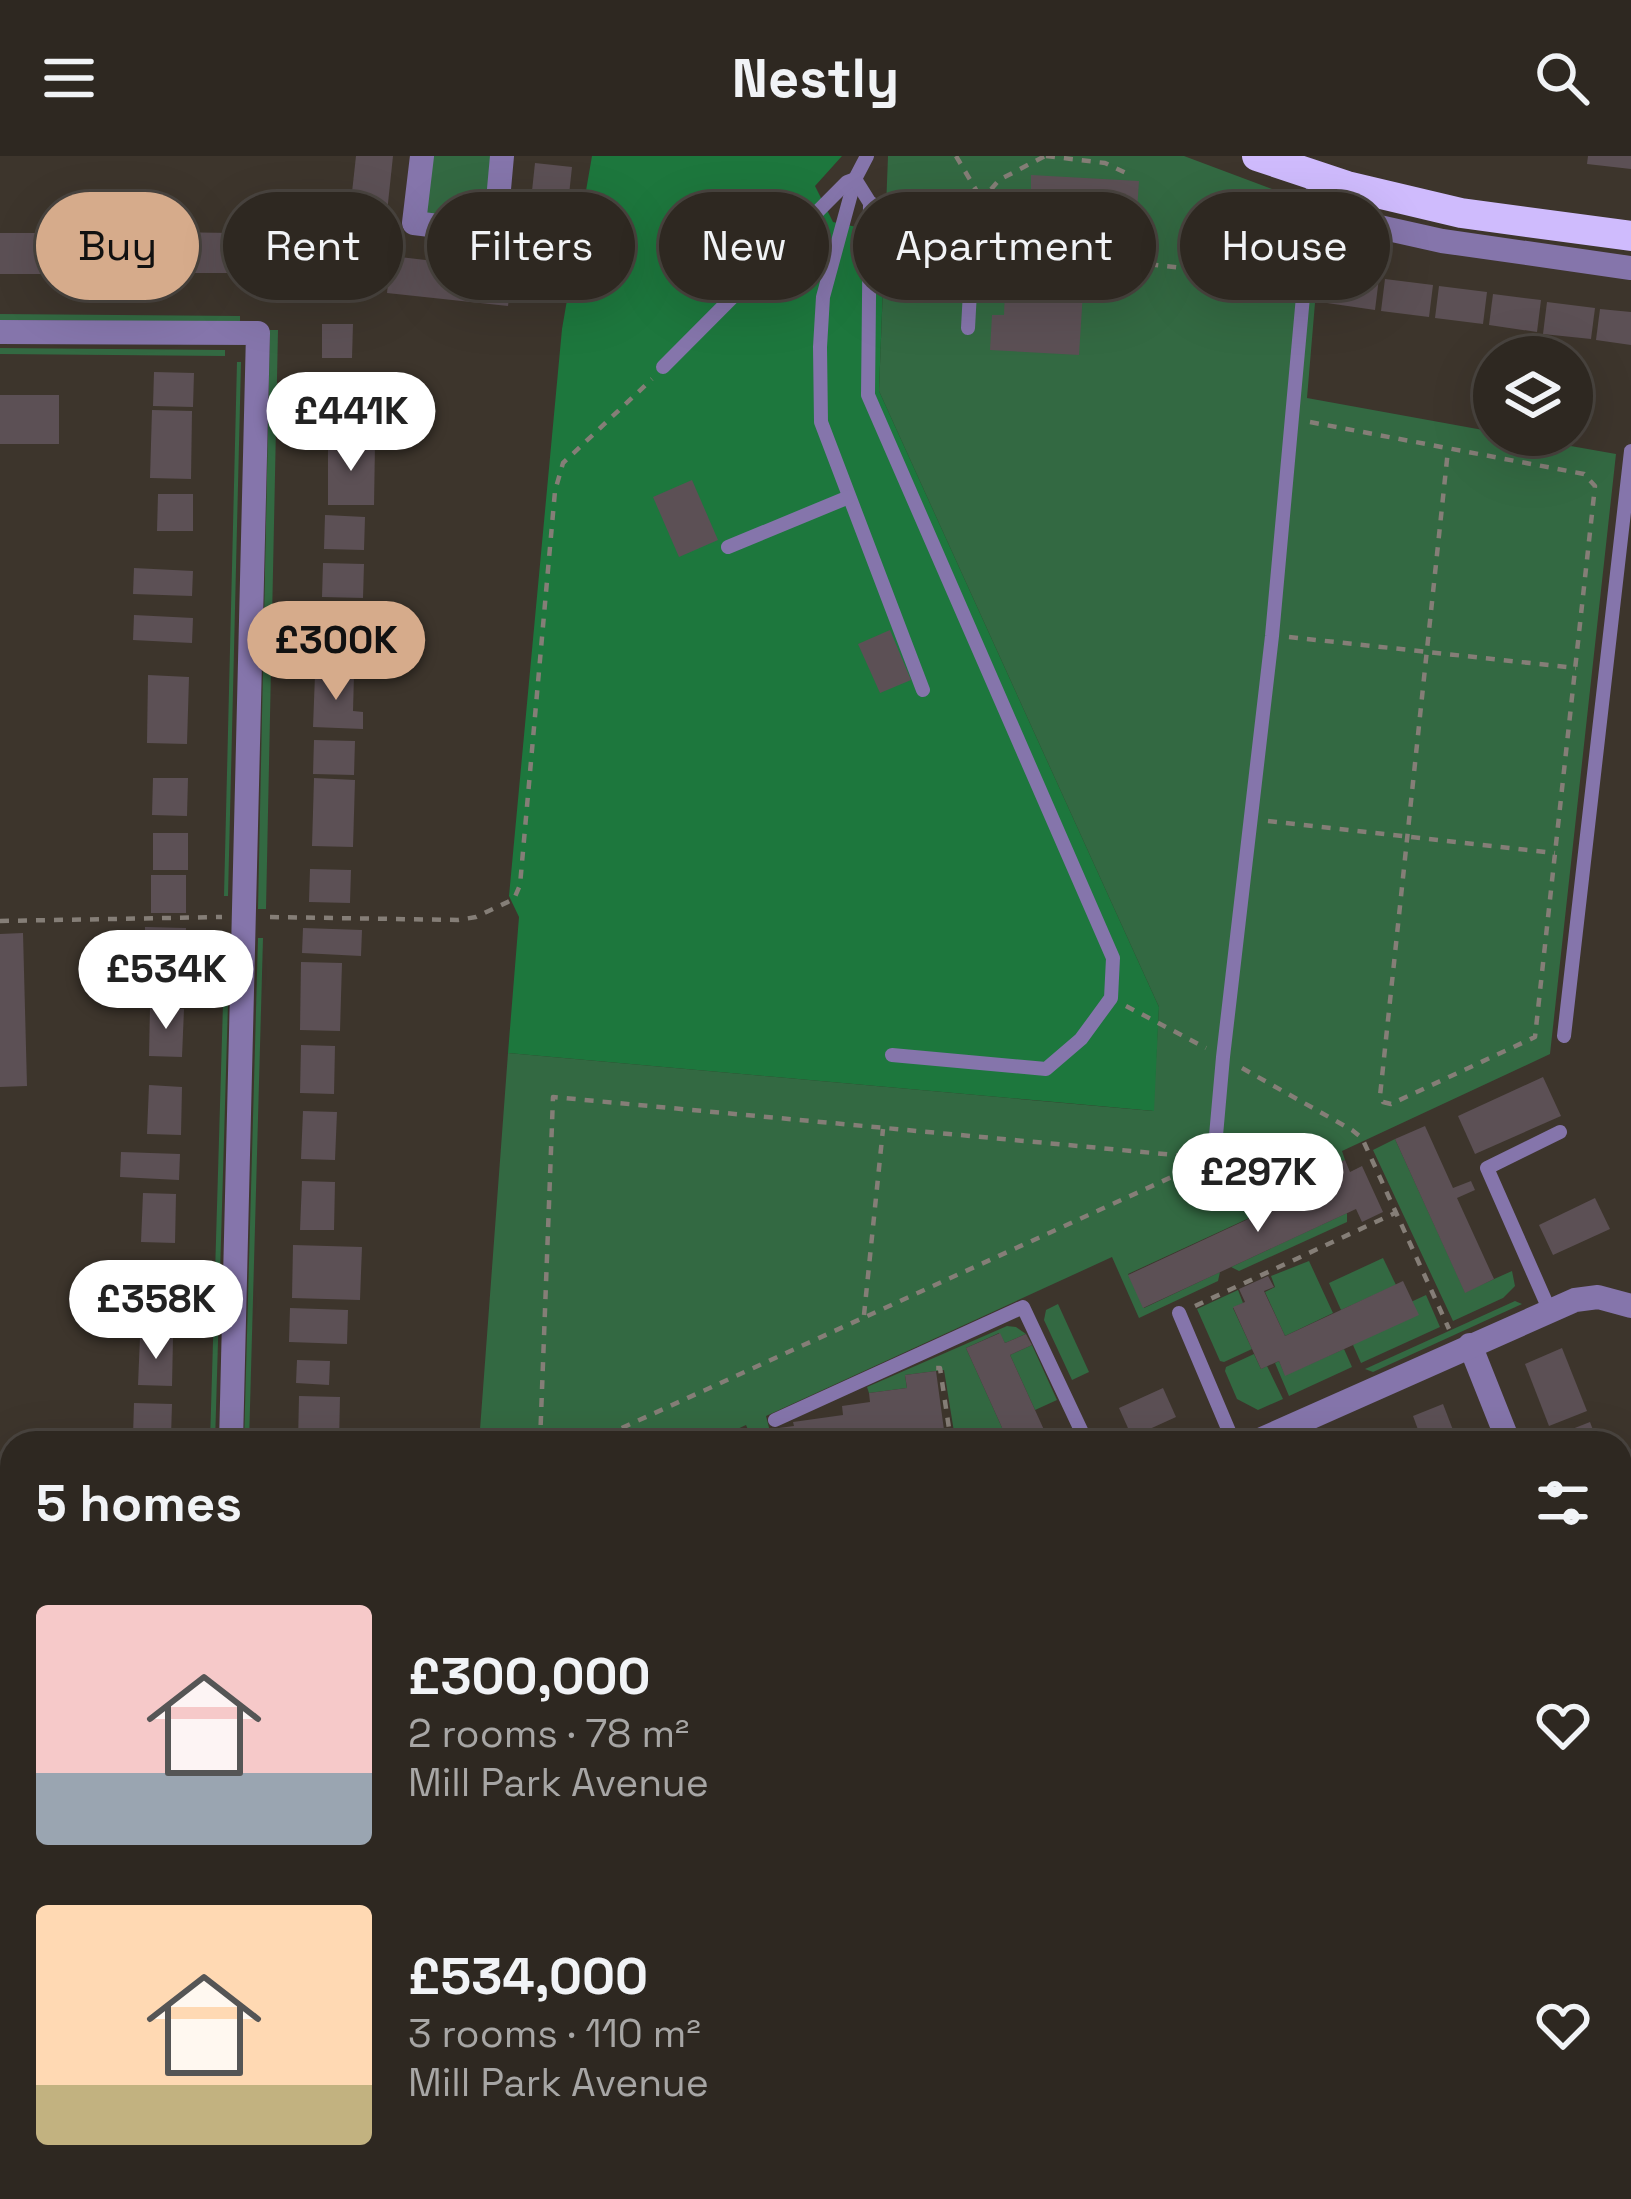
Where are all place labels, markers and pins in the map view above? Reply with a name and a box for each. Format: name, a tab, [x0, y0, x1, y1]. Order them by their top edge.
pin: £441K	[267, 372, 435, 474]
pin: £300K	[252, 601, 420, 703]
pin: £534K	[82, 930, 250, 1032]
pin: £297K	[1174, 1133, 1342, 1235]
pin: £358K	[72, 1260, 240, 1362]

